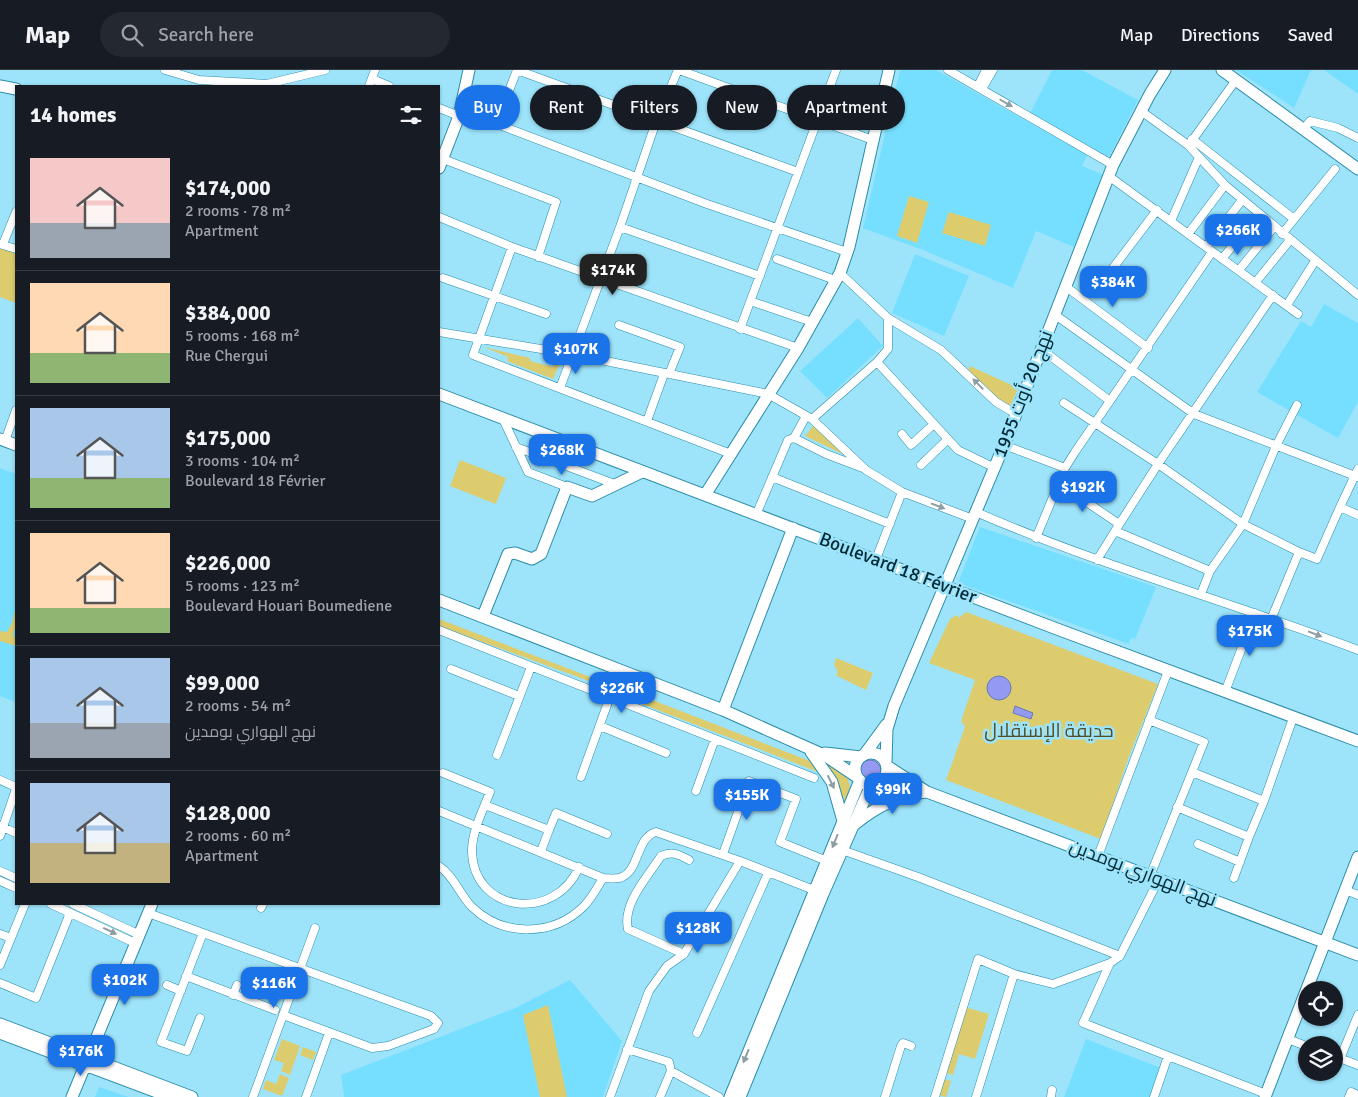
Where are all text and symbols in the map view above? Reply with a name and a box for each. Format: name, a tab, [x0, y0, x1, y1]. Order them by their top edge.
search box	[100, 12, 450, 57]
text: Map	[25, 20, 70, 50]
icon: search	[118, 21, 146, 49]
text: Search here	[158, 23, 254, 47]
text: Map	[1120, 24, 1153, 46]
text: Directions	[1181, 24, 1260, 46]
text: Saved	[1288, 24, 1333, 46]
chip: Buy	[455, 85, 520, 130]
chip: Rent	[530, 85, 602, 130]
chip: Filters	[612, 85, 697, 130]
chip: New	[707, 85, 777, 130]
chip: Apartment	[787, 85, 905, 130]
one-way arrow	[998, 99, 1013, 107]
icon: filters	[397, 101, 425, 129]
text: 14 homes	[30, 102, 116, 128]
text: $174,000	[185, 175, 271, 201]
icon: home	[70, 178, 130, 238]
text: 2 rooms · 78 m²	[185, 201, 291, 221]
pin: $266K	[1203, 214, 1273, 256]
text: $266K	[1216, 220, 1260, 240]
text: Apartment	[185, 221, 258, 241]
pin: $174K	[578, 254, 648, 296]
text: $174K	[591, 260, 635, 280]
pin: $384K	[1078, 266, 1148, 308]
text: $384K	[1091, 272, 1135, 292]
text: $384,000	[185, 300, 271, 326]
icon: home	[70, 303, 130, 363]
text: 5 rooms · 168 m²	[185, 326, 300, 346]
street label: نهج 20 أوت 1955	[988, 327, 1059, 461]
pin: $107K	[541, 332, 611, 375]
text: $107K	[554, 339, 598, 359]
text: Rue Chergui	[185, 346, 268, 366]
one-way arrow	[972, 378, 984, 390]
text: $175,000	[185, 425, 271, 451]
icon: home	[70, 428, 130, 488]
pin: $268K	[527, 434, 597, 476]
text: $268K	[540, 440, 584, 460]
text: 3 rooms · 104 m²	[185, 451, 300, 471]
pin: $192K	[1048, 470, 1118, 513]
text: Boulevard 18 Février	[185, 471, 325, 491]
text: $192K	[1061, 477, 1105, 497]
one-way arrow	[930, 503, 945, 510]
street label: Boulevard 18 Février	[816, 527, 980, 609]
text: $226,000	[185, 550, 271, 576]
icon: home	[70, 553, 130, 613]
text: 5 rooms · 123 m²	[185, 576, 300, 596]
text: Boulevard Houari Boumediene	[185, 596, 392, 616]
pin: $175K	[1215, 614, 1285, 657]
text: $175K	[1228, 621, 1272, 641]
one-way arrow	[1308, 630, 1323, 638]
text: $99,000	[185, 670, 259, 696]
pin: $226K	[587, 672, 657, 714]
icon: home	[70, 678, 130, 738]
text: $226K	[600, 678, 644, 698]
text: 2 rooms · 54 m²	[185, 696, 291, 716]
park label: حديقة الإستقلال	[984, 719, 1114, 743]
text: نهج الهواري بومدين	[185, 722, 316, 742]
pin: $99K	[863, 772, 923, 815]
one-way arrow	[827, 775, 835, 789]
pin: $155K	[712, 778, 782, 821]
text: $99K	[875, 779, 911, 799]
text: $155K	[725, 785, 769, 805]
text: $128,000	[185, 800, 271, 826]
icon: home	[70, 803, 130, 863]
text: 2 rooms · 60 m²	[185, 826, 291, 846]
one-way arrow	[831, 834, 839, 849]
street label: نهج الهواري بومدين	[1065, 834, 1220, 914]
text: Apartment	[185, 846, 258, 866]
pin: $128K	[663, 912, 733, 954]
text: $128K	[676, 918, 720, 938]
one-way arrow	[103, 927, 117, 935]
pin: $102K	[90, 964, 160, 1006]
pin: $116K	[239, 966, 309, 1009]
text: $102K	[103, 970, 147, 990]
text: $116K	[252, 973, 296, 993]
map controls	[1298, 981, 1343, 1081]
button: locate	[1298, 981, 1343, 1026]
pin: $176K	[46, 1034, 116, 1077]
button: layers	[1298, 1036, 1343, 1081]
text: $176K	[59, 1041, 103, 1061]
one-way arrow	[742, 1049, 750, 1063]

